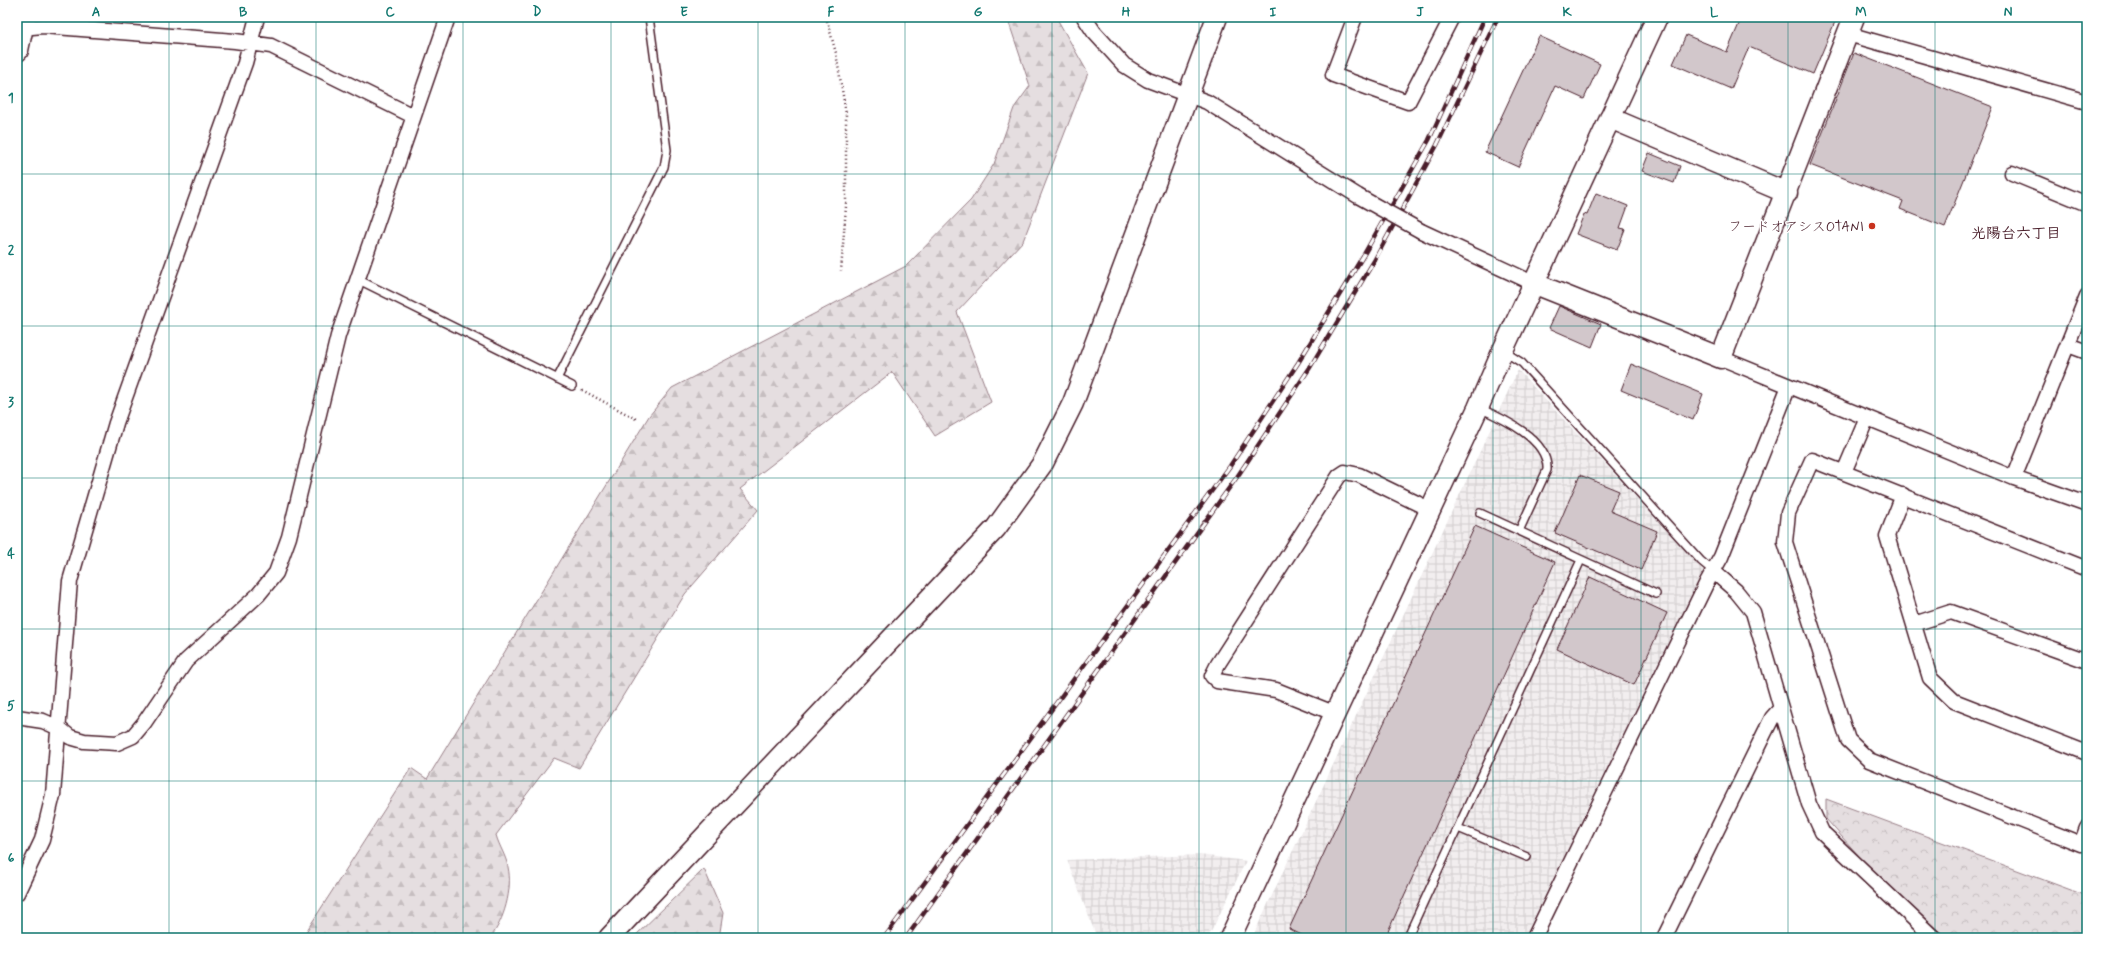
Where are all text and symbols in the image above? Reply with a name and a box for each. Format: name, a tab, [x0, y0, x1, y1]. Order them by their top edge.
text: A	[92, 4, 100, 21]
text: B	[239, 4, 248, 21]
text: C	[385, 4, 395, 21]
text: D	[533, 4, 542, 21]
text: E	[680, 4, 688, 21]
text: F	[828, 4, 835, 21]
text: G	[974, 4, 983, 21]
text: H	[1122, 4, 1131, 21]
text: I	[1270, 4, 1277, 21]
text: J	[1416, 4, 1424, 21]
text: K	[1562, 4, 1572, 21]
text: L	[1710, 4, 1719, 21]
text: M	[1855, 4, 1867, 21]
text: N	[2004, 4, 2013, 21]
text: 1	[8, 90, 14, 107]
place label: フードオアシスOTANI	[1728, 218, 1864, 236]
marker: フードオアシスOTANI	[1867, 221, 1877, 231]
district label: 光陽台六丁目	[1971, 224, 2061, 244]
text: 2	[8, 242, 15, 259]
text: 3	[8, 394, 14, 411]
text: 4	[7, 546, 15, 563]
text: 5	[7, 698, 15, 715]
text: 6	[8, 850, 15, 867]

